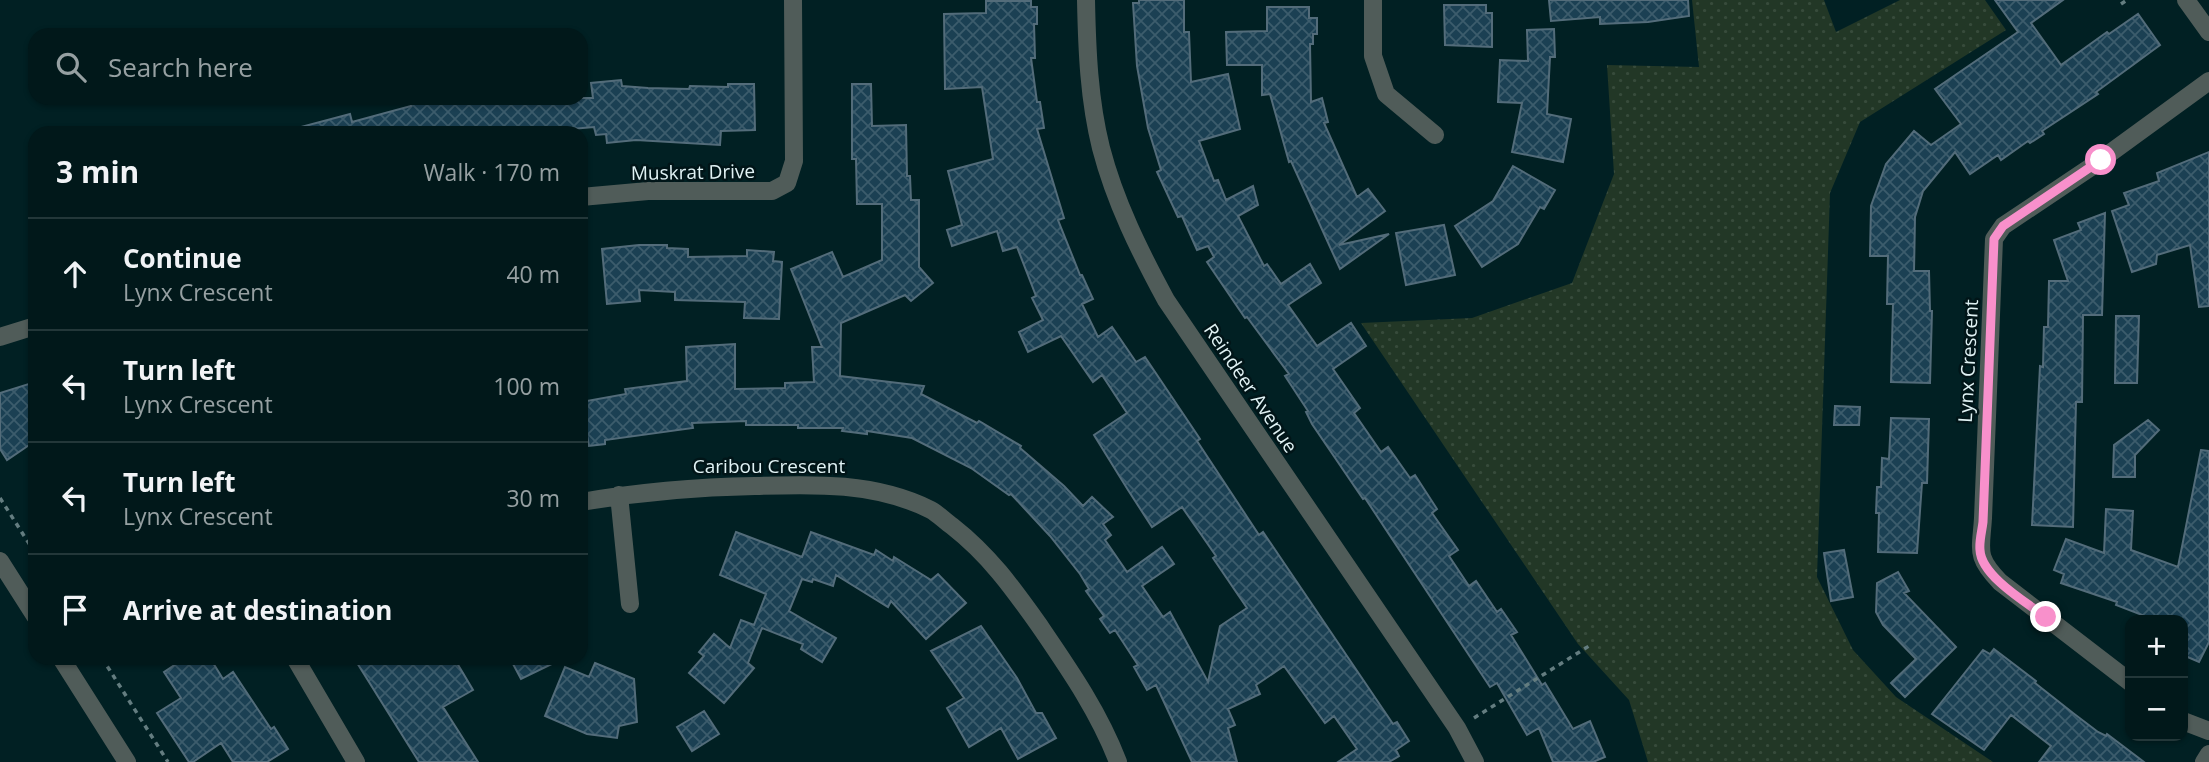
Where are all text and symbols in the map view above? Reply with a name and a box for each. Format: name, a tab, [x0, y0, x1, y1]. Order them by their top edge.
search box	[28, 28, 588, 105]
icon: search	[52, 48, 90, 86]
text: Search here	[108, 49, 253, 85]
route start	[2085, 144, 2116, 175]
text: 3 min	[56, 151, 139, 192]
text: Walk · 170 m	[423, 156, 560, 188]
street label: Muskrat Drive	[631, 158, 755, 186]
text: Continue	[123, 240, 242, 276]
icon: ahead	[56, 255, 94, 293]
text: 40 m	[506, 258, 560, 290]
text: Lynx Crescent	[123, 276, 273, 308]
street label: Lynx Crescent	[1952, 298, 1984, 423]
street label: Reindeer Avenue	[1198, 318, 1304, 458]
text: Turn left	[123, 352, 235, 388]
icon: left	[56, 367, 94, 405]
text: 100 m	[493, 370, 560, 402]
text: Lynx Crescent	[123, 388, 273, 420]
street label: Caribou Crescent	[693, 453, 845, 479]
text: Turn left	[123, 464, 235, 500]
icon: left	[56, 479, 94, 517]
text: 30 m	[506, 482, 560, 514]
text: Lynx Crescent	[123, 500, 273, 532]
icon: arrive	[56, 591, 94, 629]
text: Arrive at destination	[123, 592, 392, 628]
route end	[2030, 601, 2061, 632]
map controls	[2125, 615, 2188, 741]
button: +	[2125, 615, 2188, 678]
button: −	[2125, 678, 2188, 741]

